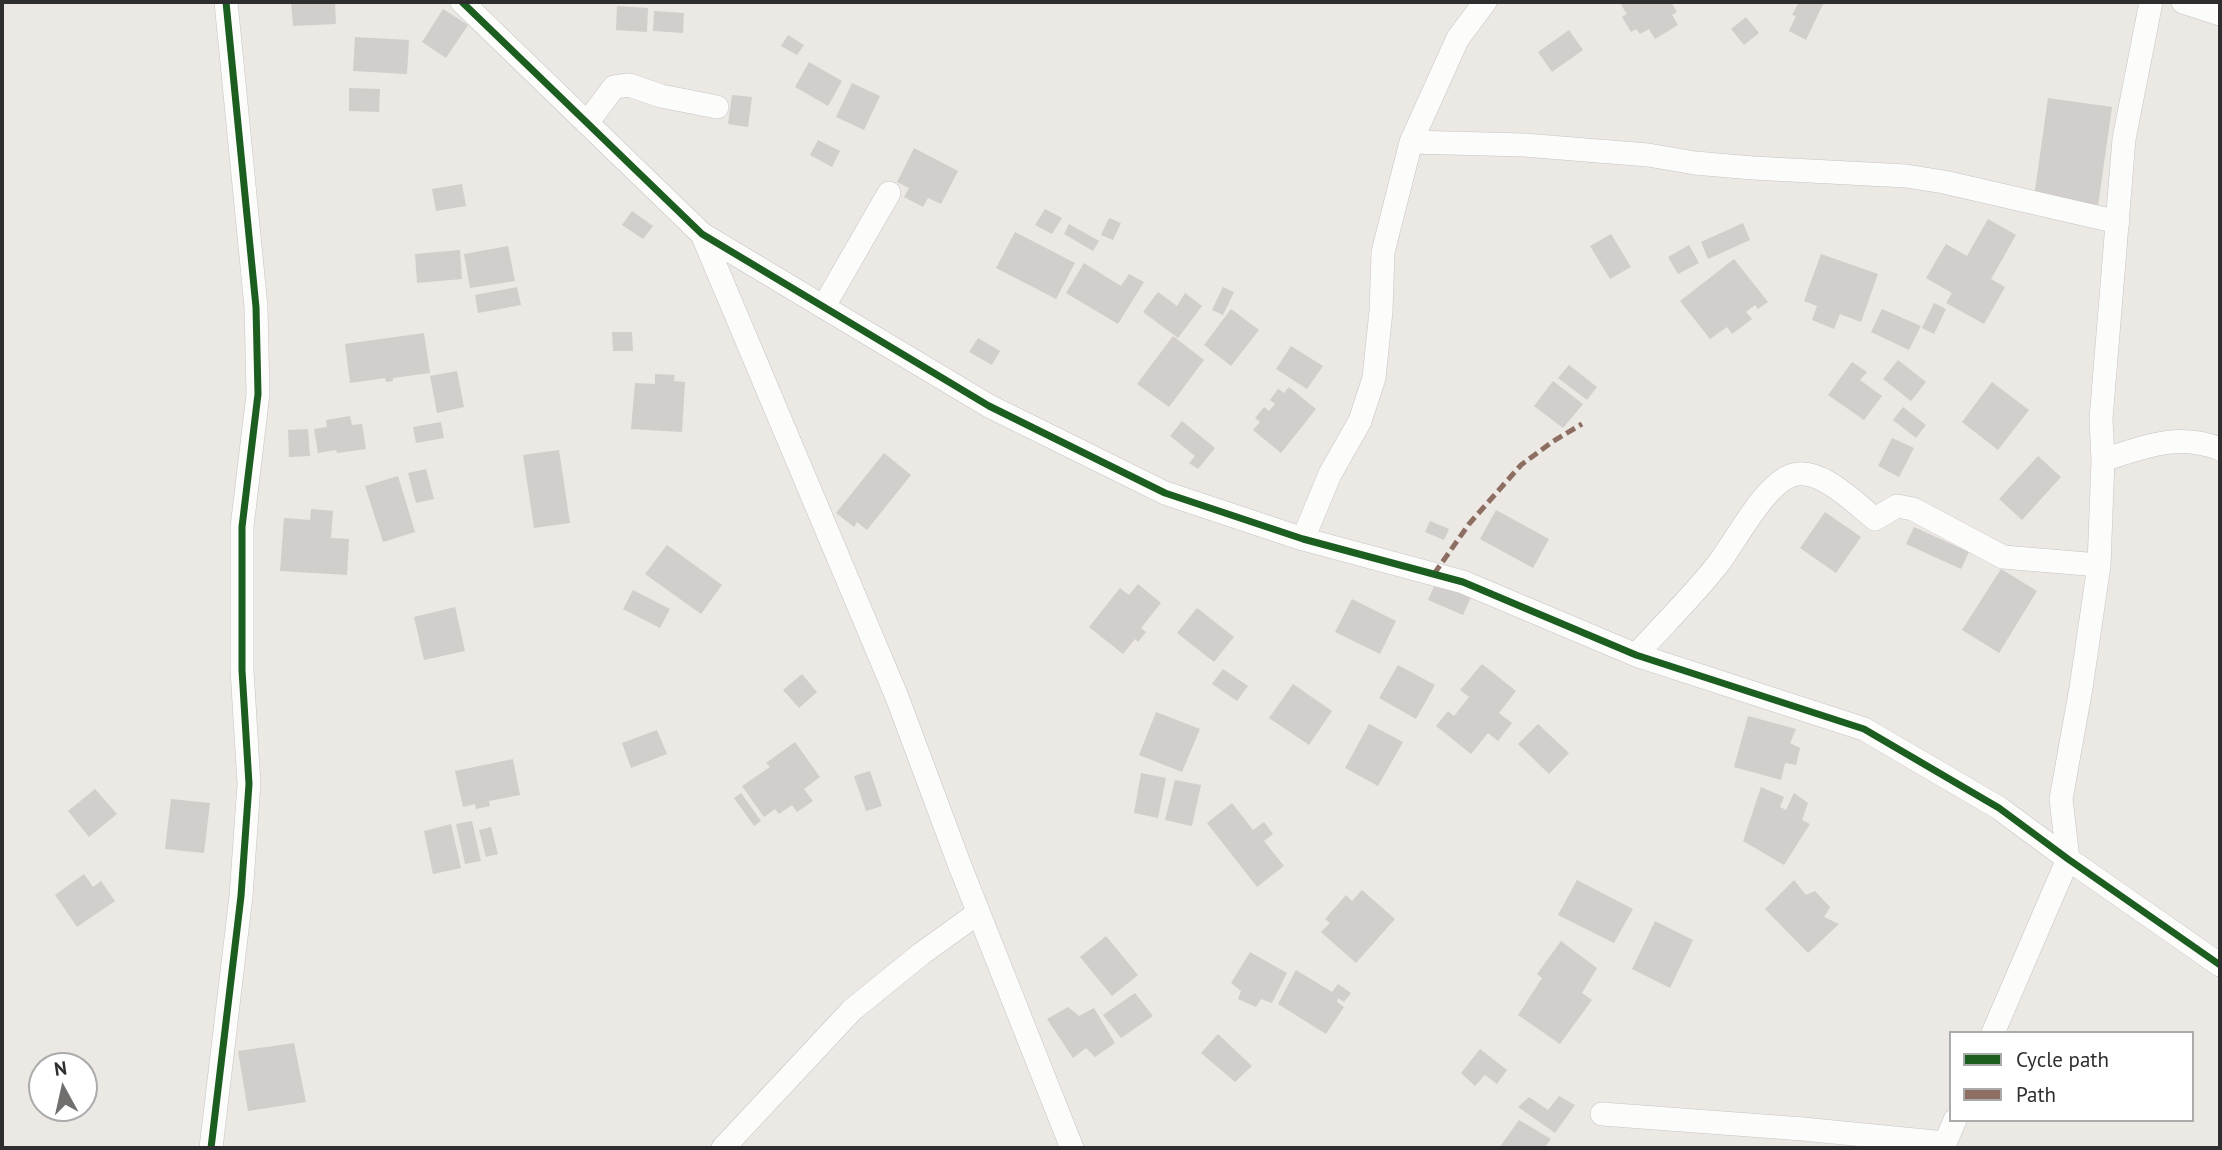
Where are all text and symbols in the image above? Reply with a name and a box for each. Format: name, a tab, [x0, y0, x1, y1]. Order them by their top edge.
legend	[1949, 1031, 2194, 1122]
text: Cycle path	[2016, 1046, 2109, 1073]
north arrow	[28, 1052, 98, 1122]
text: N	[52, 1055, 68, 1081]
text: Path	[2016, 1081, 2056, 1108]

